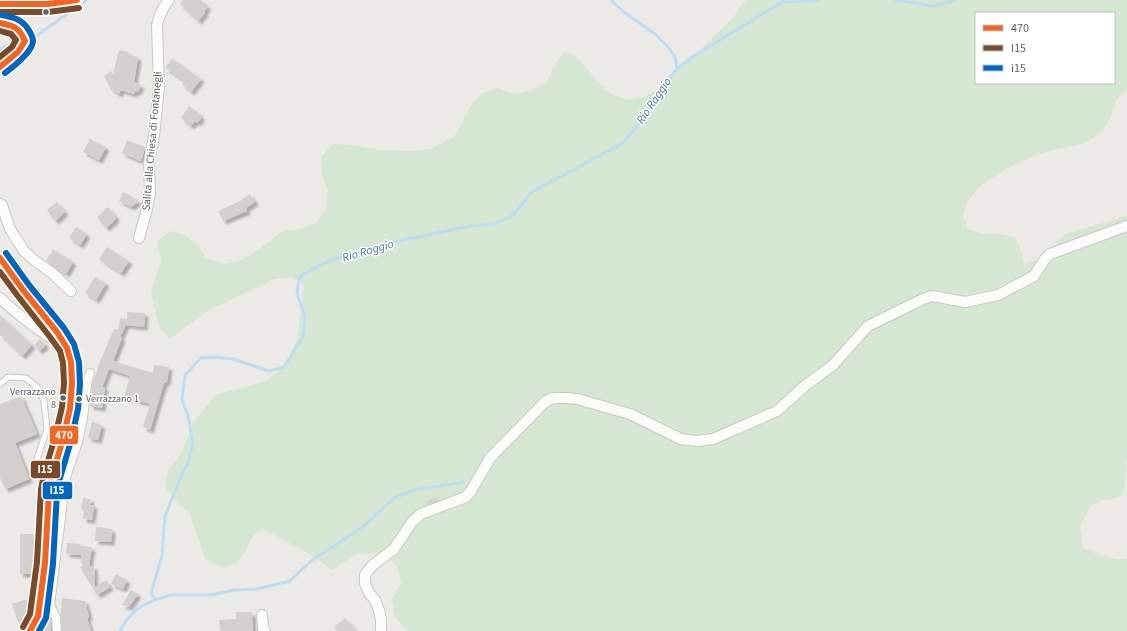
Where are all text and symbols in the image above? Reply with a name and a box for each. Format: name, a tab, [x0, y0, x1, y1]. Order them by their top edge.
unlabelled marker	[41, 7, 51, 17]
legend	[975, 12, 1115, 84]
text: 470	[1011, 20, 1029, 37]
text: I15	[1011, 40, 1026, 57]
text: i15	[1011, 60, 1026, 77]
street label: Salita alla Chiesa di Fontanegli	[138, 71, 166, 211]
water label: Rio Raggio	[632, 74, 676, 128]
water label: Rio Raggio	[340, 236, 396, 266]
place label: Verrazzano 8	[10, 385, 56, 412]
place label: Verrazzano 1	[86, 392, 139, 406]
marker: Verrazzano 8	[58, 393, 68, 403]
marker: Verrazzano 1	[74, 394, 84, 404]
line badge: 470	[49, 425, 79, 445]
text: 470	[55, 428, 73, 443]
line badge: I15	[30, 460, 61, 479]
text: I15	[38, 462, 53, 477]
line badge: i15	[42, 481, 73, 500]
text: i15	[50, 483, 65, 498]

